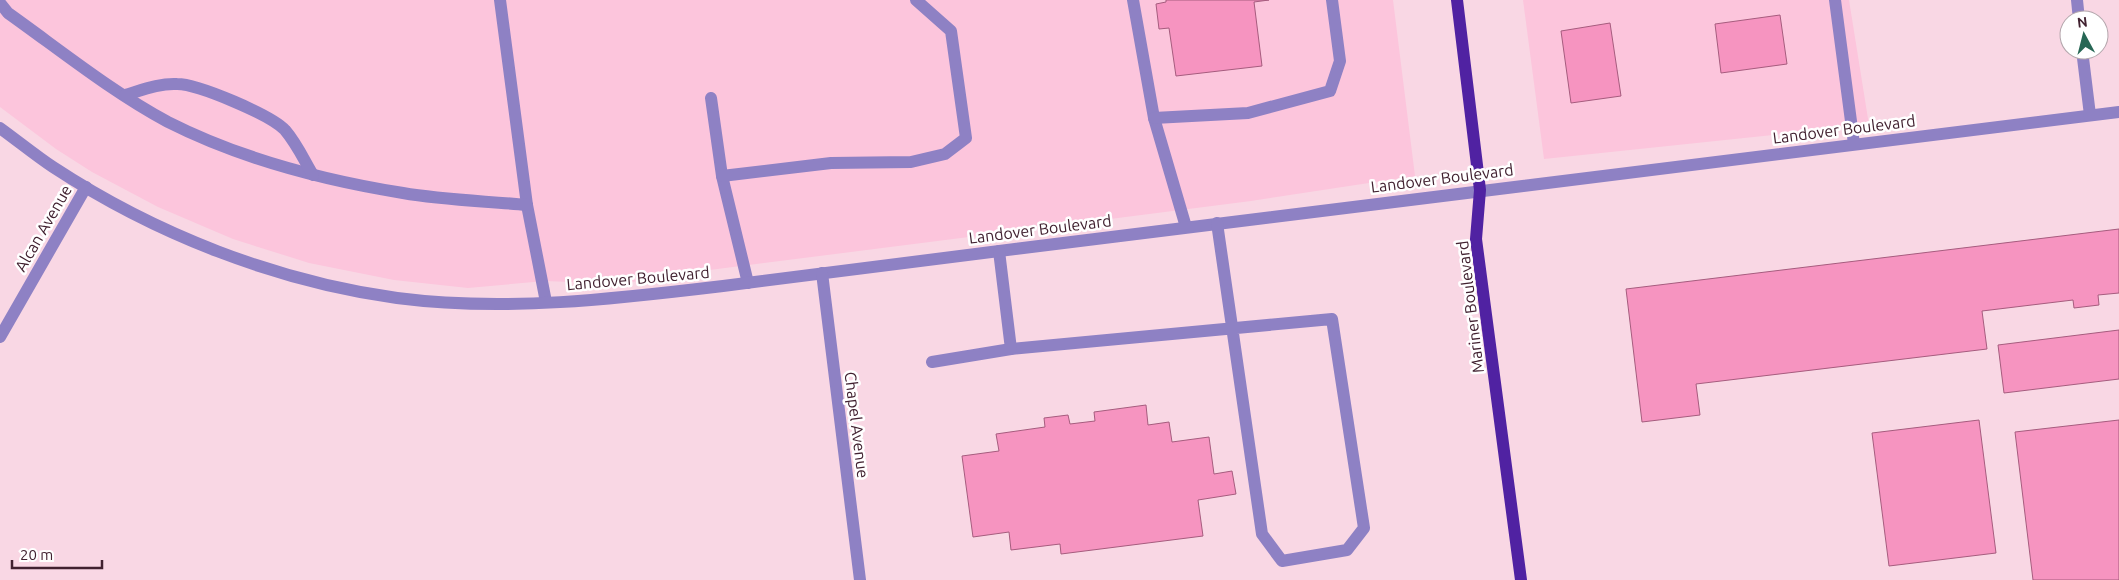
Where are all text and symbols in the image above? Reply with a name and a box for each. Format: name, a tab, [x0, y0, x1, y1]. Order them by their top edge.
north arrow	[2059, 10, 2109, 60]
text: N	[2076, 14, 2089, 31]
street label: Landover Boulevard	[1772, 111, 1916, 147]
street label: Landover Boulevard	[1370, 160, 1514, 196]
street label: Alcan Avenue	[11, 182, 75, 274]
street label: Landover Boulevard	[968, 211, 1112, 247]
street label: Mariner Boulevard	[1453, 240, 1487, 374]
street label: Landover Boulevard	[566, 263, 710, 293]
street label: Chapel Avenue	[842, 371, 872, 479]
scale bar	[12, 538, 102, 570]
text: 20 m	[20, 546, 53, 563]

